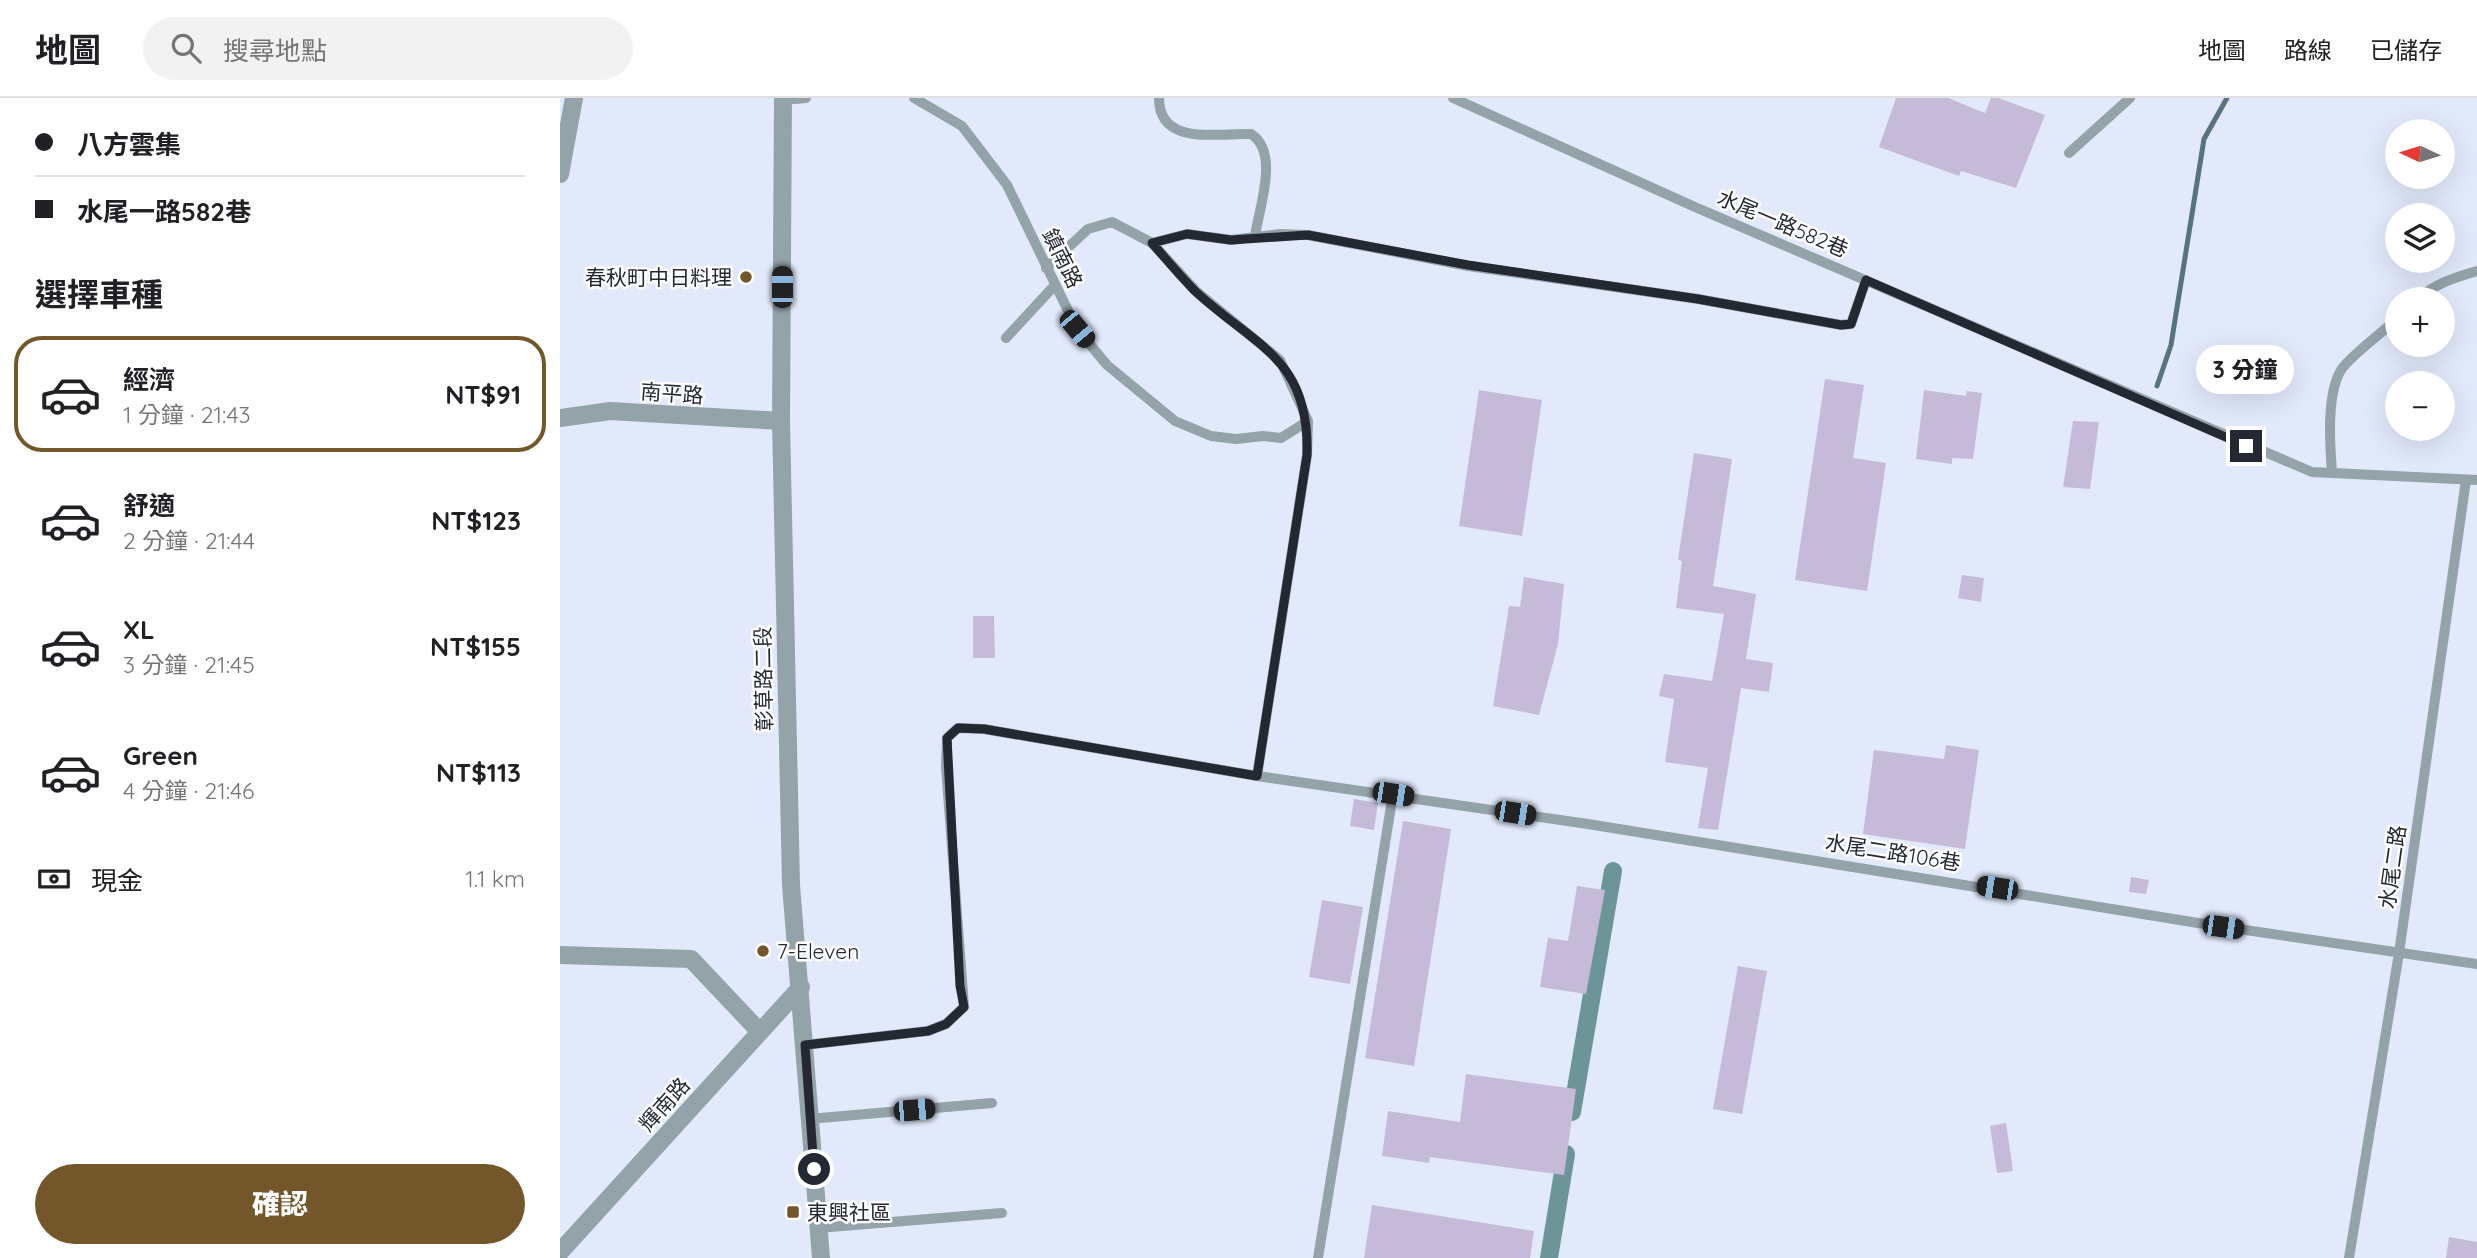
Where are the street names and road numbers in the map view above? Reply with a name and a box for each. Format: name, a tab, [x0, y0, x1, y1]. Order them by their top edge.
street label: 水尾一路582巷	[1714, 184, 1852, 262]
street label: 鎮南路	[1038, 224, 1088, 292]
street label: 南平路	[640, 378, 704, 408]
street label: 彰草路二段	[749, 626, 777, 732]
street label: 水尾二路	[2373, 824, 2411, 910]
street label: 水尾二路106巷	[1824, 828, 1962, 876]
street label: 輝南路	[633, 1072, 695, 1136]

